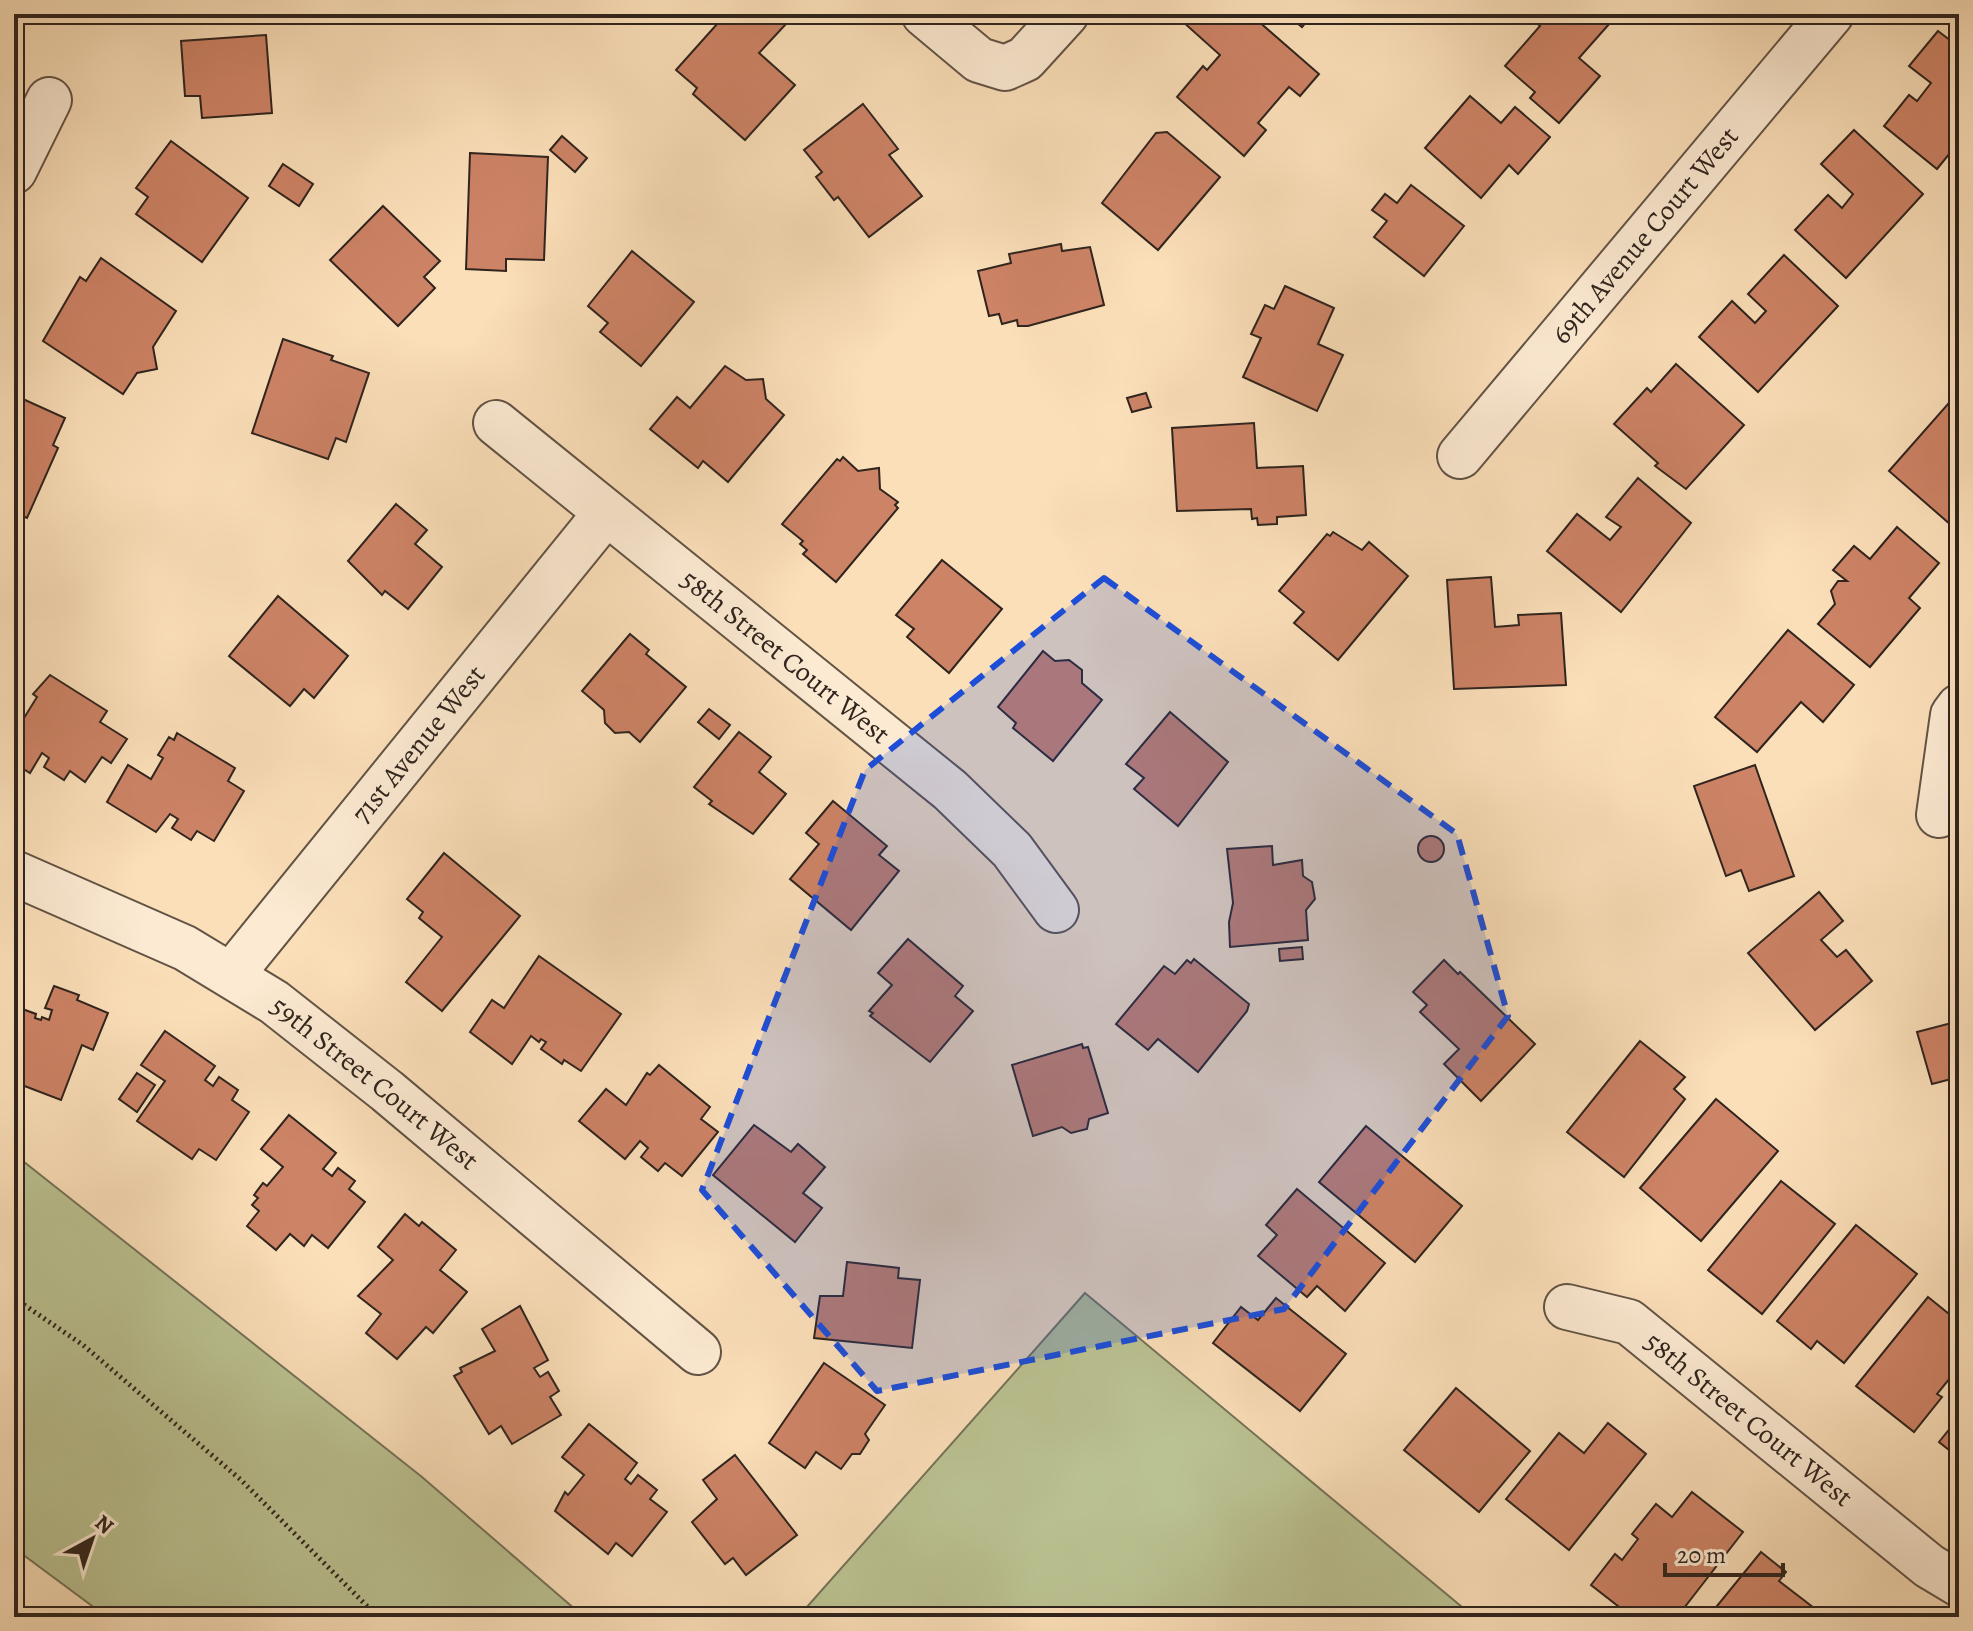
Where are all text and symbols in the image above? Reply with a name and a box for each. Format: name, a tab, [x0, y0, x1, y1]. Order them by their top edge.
street label: 69th Avenue Court West	[1543, 119, 1747, 352]
street label: 58th Street Court West	[673, 561, 898, 753]
street label: 71st Avenue West	[343, 657, 494, 831]
street label: 59th Street Court West	[263, 987, 487, 1179]
street label: 58th Street Court West	[1636, 1323, 1861, 1516]
north arrow	[52, 1499, 132, 1579]
text: N	[88, 1508, 120, 1541]
scale bar	[1665, 1527, 1783, 1577]
text: 20 m	[1677, 1539, 1726, 1571]

